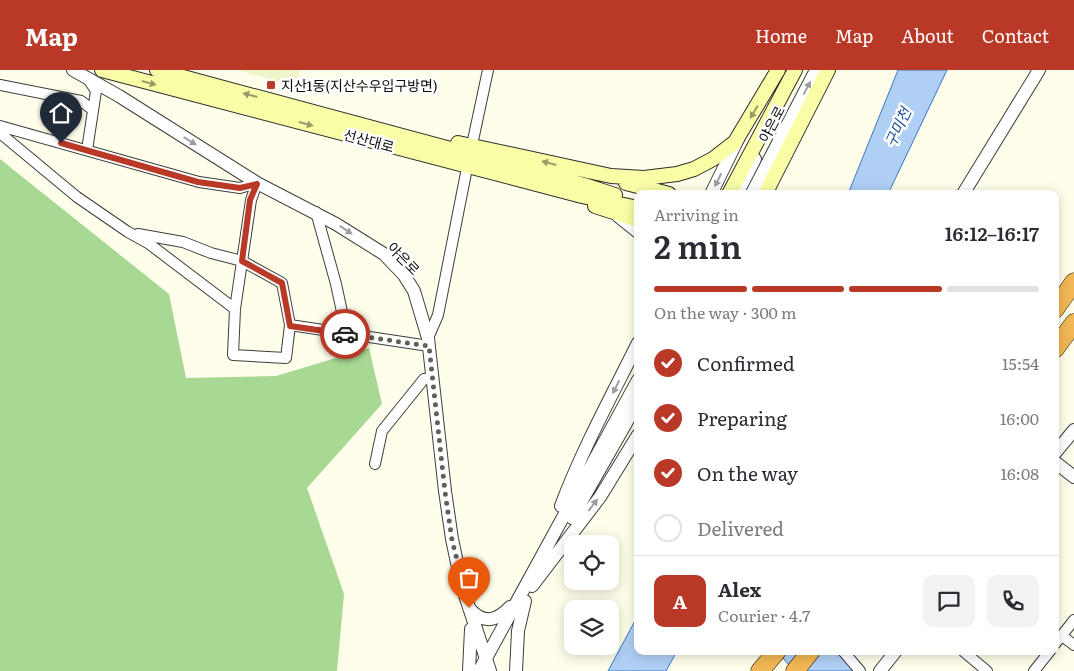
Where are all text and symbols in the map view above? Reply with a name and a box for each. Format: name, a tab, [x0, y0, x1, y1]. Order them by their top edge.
text: Map	[25, 18, 78, 53]
text: Home	[755, 22, 807, 49]
text: Map	[835, 22, 873, 49]
text: About	[901, 22, 954, 49]
text: Contact	[982, 22, 1049, 49]
place label: 지산1동(지산수우입구방면)	[281, 75, 438, 95]
one-way arrow	[142, 79, 157, 87]
marker: 지산1동(지산수우입구방면)	[265, 79, 277, 91]
one-way arrow	[803, 81, 811, 95]
one-way arrow	[243, 91, 258, 99]
pin	[40, 92, 82, 143]
icon: home	[47, 99, 75, 127]
water label: 구미천	[878, 101, 917, 151]
street label: 야은로	[753, 102, 789, 146]
one-way arrow	[749, 105, 758, 119]
one-way arrow	[299, 120, 314, 128]
street label: 선산대로	[342, 124, 397, 156]
one-way arrow	[183, 136, 196, 146]
one-way arrow	[541, 159, 556, 167]
one-way arrow	[714, 173, 722, 187]
text: Arriving in	[654, 202, 739, 226]
text: 16:12–16:17	[945, 219, 1039, 247]
text: 2 min	[654, 221, 742, 269]
one-way arrow	[339, 225, 352, 235]
street label: 야은로	[383, 237, 425, 279]
text: On the way · 300 m	[654, 300, 797, 324]
courier	[320, 309, 370, 359]
icon: car	[331, 320, 359, 348]
icon: check	[654, 349, 682, 377]
text: Confirmed	[697, 349, 795, 377]
text: 15:54	[1002, 351, 1039, 375]
one-way arrow	[612, 380, 620, 394]
icon: check	[654, 404, 682, 432]
text: Preparing	[697, 404, 787, 432]
text: 16:00	[1000, 406, 1039, 430]
icon: check	[654, 459, 682, 487]
text: On the way	[697, 459, 798, 487]
text: 16:08	[1001, 461, 1039, 485]
one-way arrow	[588, 499, 599, 512]
text: Delivered	[697, 514, 784, 542]
map controls	[564, 535, 619, 655]
button: locate	[564, 535, 619, 590]
pin	[448, 557, 490, 608]
icon: bag	[455, 564, 483, 592]
text: Alex	[718, 575, 761, 603]
button: chat	[923, 575, 975, 627]
button: phone	[987, 575, 1039, 627]
text: A	[673, 587, 687, 615]
button: layers	[564, 600, 619, 655]
text: Courier · 4.7	[718, 603, 810, 627]

